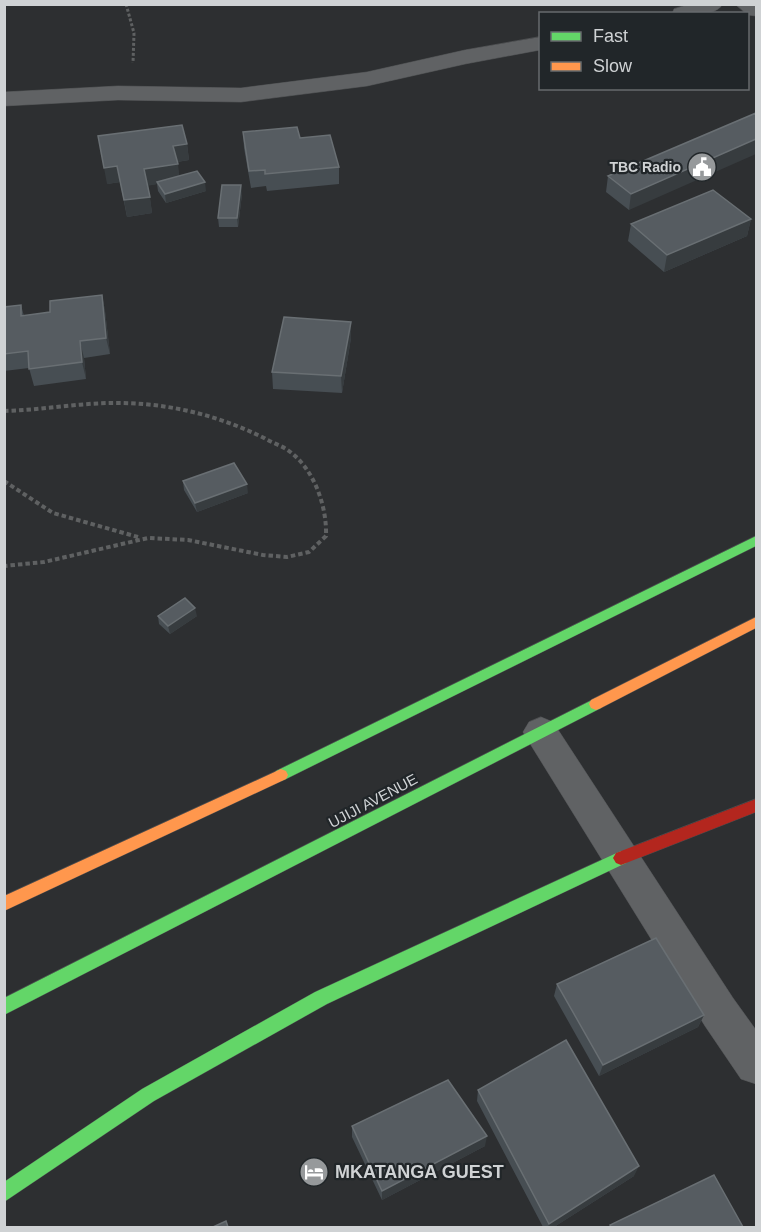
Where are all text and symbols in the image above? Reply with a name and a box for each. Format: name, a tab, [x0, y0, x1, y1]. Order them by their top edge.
legend	[539, 12, 749, 90]
text: Fast	[593, 26, 628, 46]
text: Slow	[593, 56, 633, 76]
public building icon: TBC Radio	[686, 151, 718, 183]
place label: TBC Radio	[609, 159, 681, 175]
street label: UJIJI AVENUE	[325, 770, 420, 831]
hotel icon: MKATANGA GUEST	[298, 1156, 330, 1188]
place label: MKATANGA GUEST	[335, 1162, 504, 1182]

